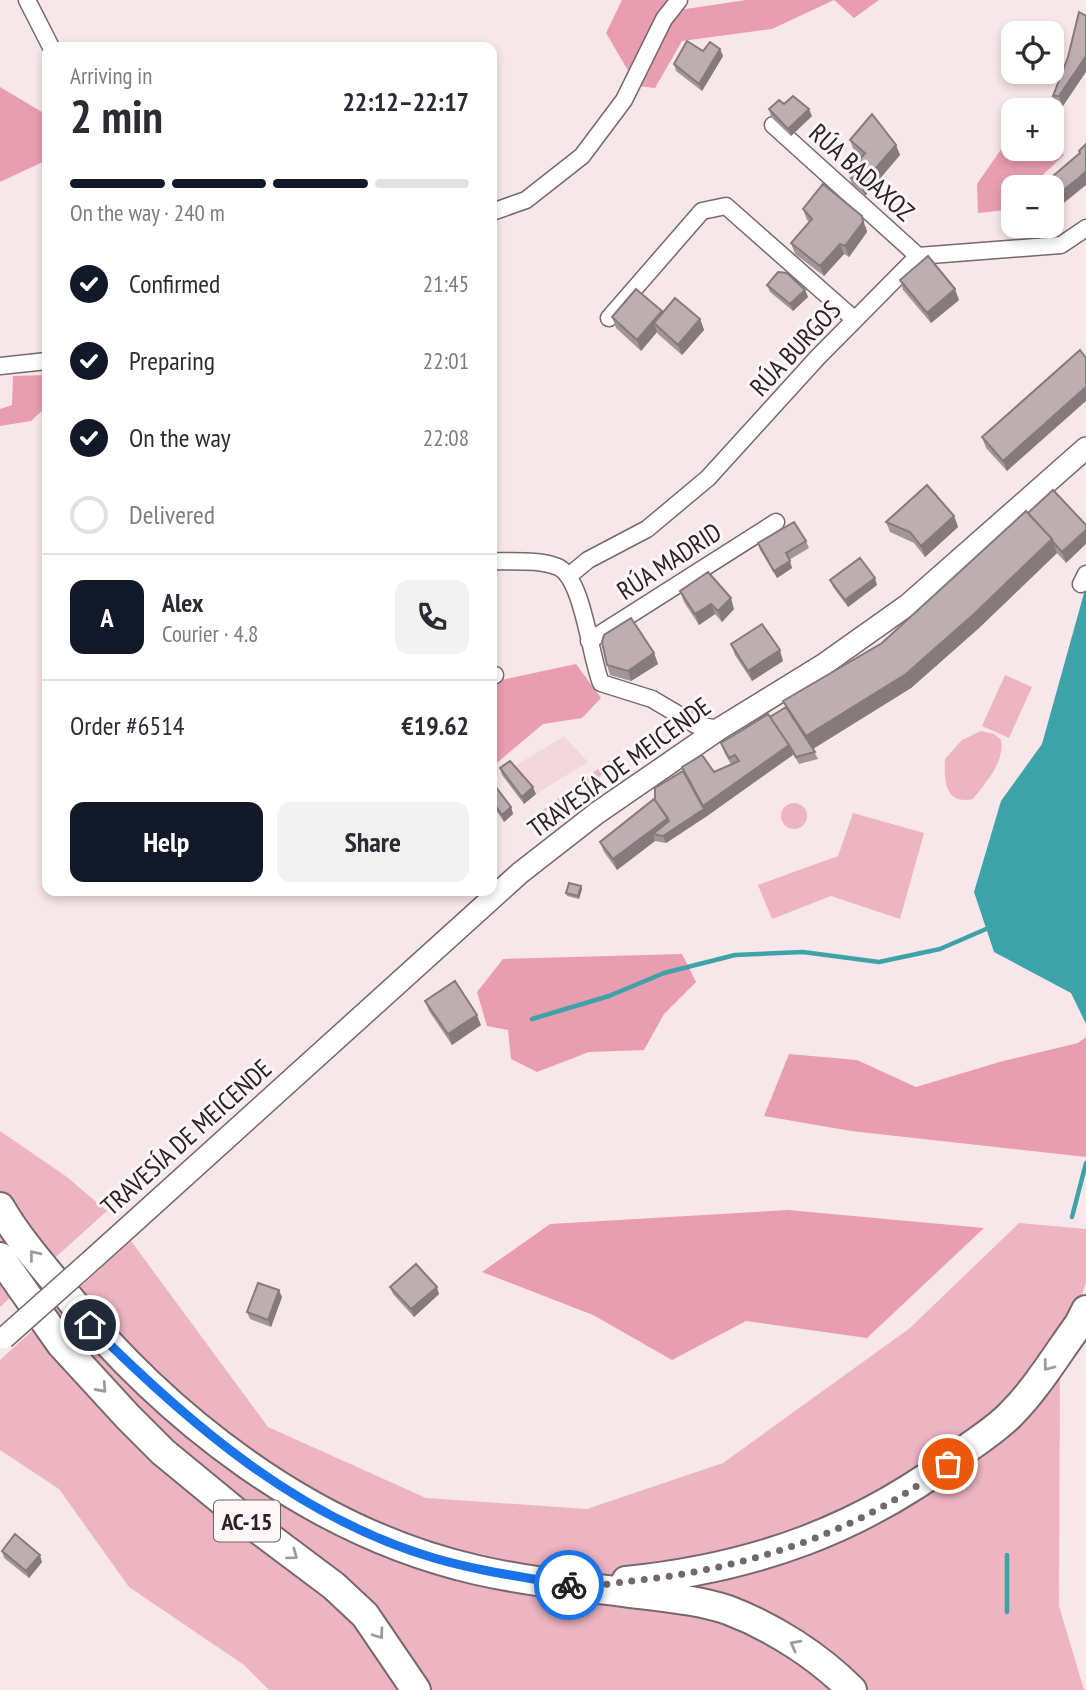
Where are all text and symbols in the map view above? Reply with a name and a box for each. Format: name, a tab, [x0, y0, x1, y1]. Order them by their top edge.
map controls	[1001, 21, 1064, 238]
button: locate	[1001, 21, 1064, 84]
text: Arriving in	[70, 61, 152, 90]
text: 22:12–22:17	[342, 85, 469, 118]
text: 2 min	[70, 86, 163, 146]
button: +	[1001, 98, 1064, 161]
street label: RÚA BADAXOZ	[803, 116, 921, 228]
button: −	[1001, 175, 1064, 238]
text: On the way · 240 m	[70, 198, 225, 227]
icon: check	[70, 265, 108, 303]
text: Confirmed	[129, 267, 220, 300]
text: 21:45	[423, 269, 469, 298]
street label: RÚA BURGOS	[742, 293, 848, 403]
icon: check	[70, 342, 108, 380]
text: Preparing	[129, 344, 215, 377]
text: 22:01	[423, 346, 469, 375]
icon: check	[70, 419, 108, 457]
text: On the way	[129, 421, 231, 454]
text: 22:08	[423, 423, 469, 452]
text: Delivered	[129, 498, 215, 531]
street label: RÚA MADRID	[611, 515, 727, 607]
button: phone	[395, 580, 469, 654]
text: Alex	[162, 586, 203, 619]
text: A	[100, 601, 114, 634]
text: Courier · 4.8	[162, 619, 258, 648]
street label: TRAVESÍA DE MEICENDE	[521, 690, 717, 844]
text: Order #6514	[70, 709, 185, 742]
text: €19.62	[401, 709, 469, 742]
button: Help	[70, 802, 263, 882]
button: Share	[277, 802, 469, 882]
street label: TRAVESÍA DE MEICENDE	[94, 1052, 278, 1222]
one-way arrow	[29, 1251, 42, 1263]
pin	[60, 1295, 120, 1355]
icon: home	[71, 1306, 109, 1344]
one-way arrow	[1043, 1358, 1056, 1371]
one-way arrow	[93, 1380, 106, 1393]
pin	[918, 1434, 978, 1494]
icon: bag	[929, 1445, 967, 1483]
road number: AC-15	[214, 1500, 280, 1541]
one-way arrow	[285, 1547, 298, 1559]
courier	[534, 1550, 604, 1620]
icon: bike	[550, 1566, 588, 1604]
one-way arrow	[371, 1627, 383, 1639]
one-way arrow	[790, 1640, 802, 1653]

